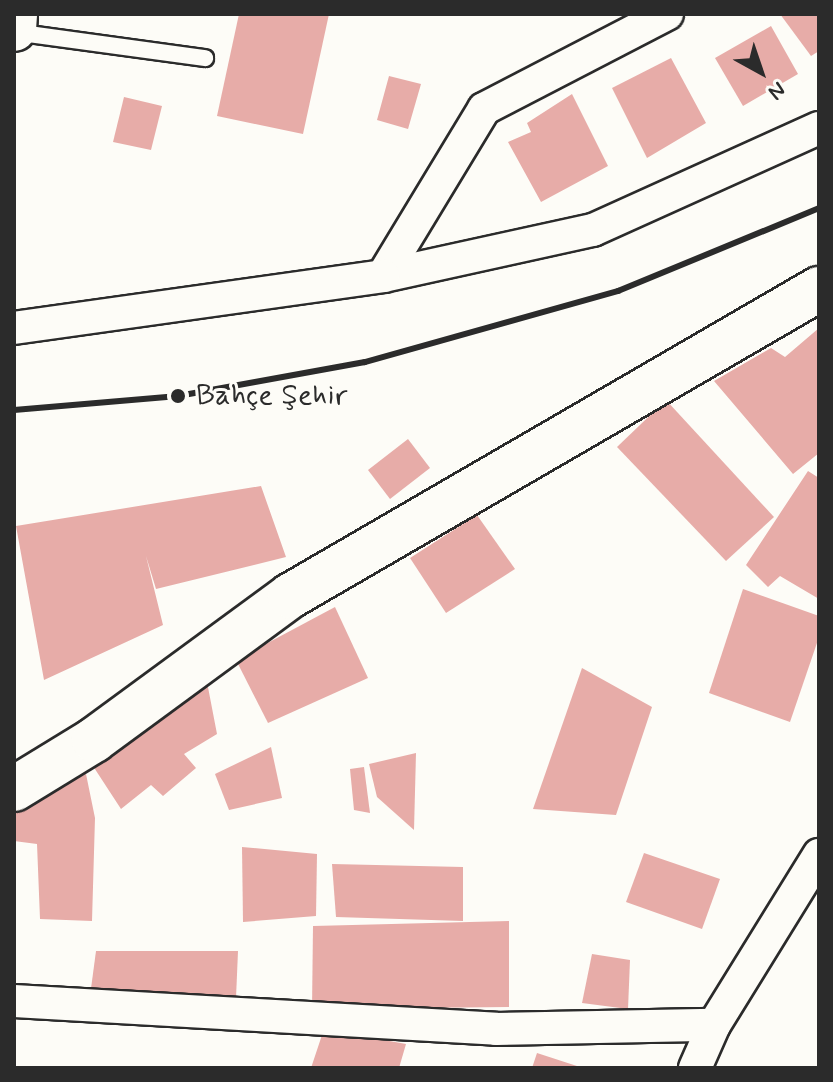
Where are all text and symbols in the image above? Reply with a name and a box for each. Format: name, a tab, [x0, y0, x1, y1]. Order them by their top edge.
north arrow	[721, 32, 801, 112]
text: N	[762, 75, 791, 106]
place label: Bahçe Şehir	[196, 378, 347, 414]
marker: Bahçe Şehir	[167, 385, 189, 407]

